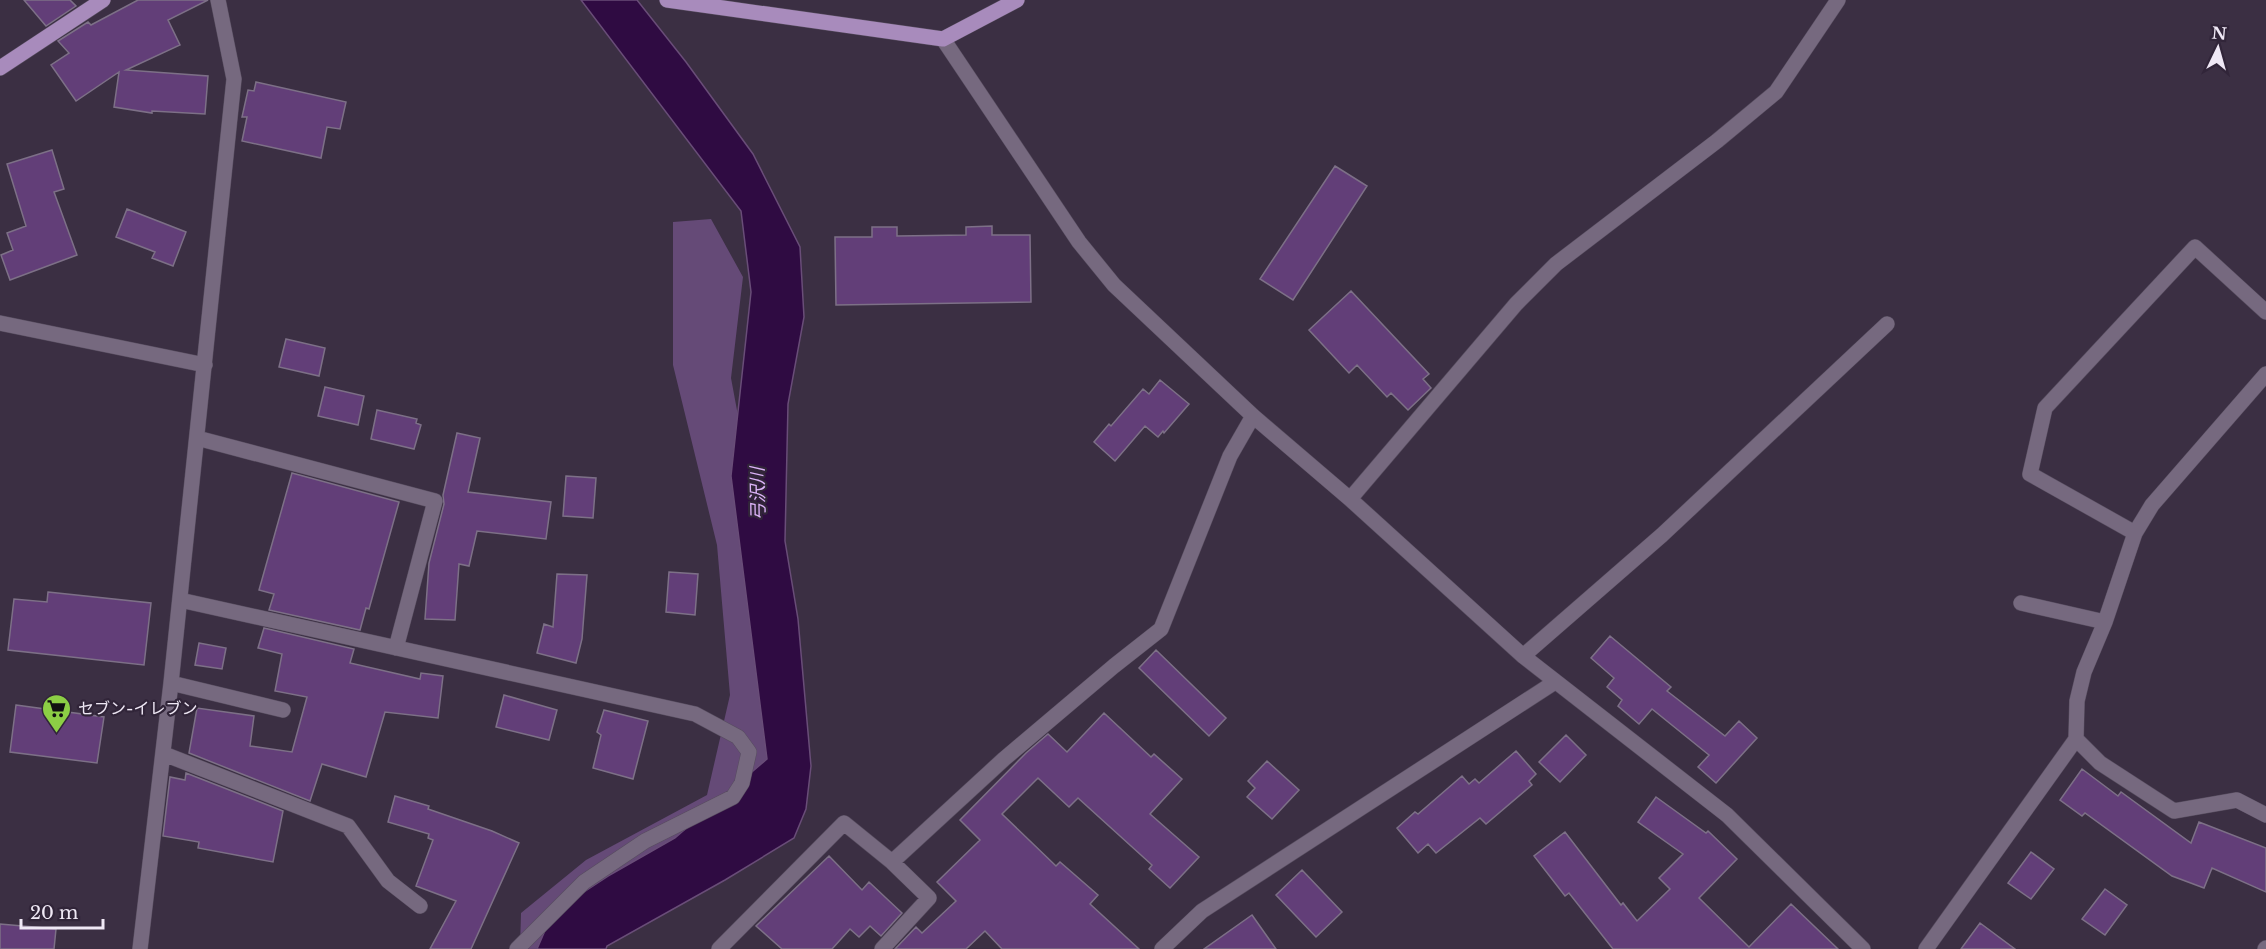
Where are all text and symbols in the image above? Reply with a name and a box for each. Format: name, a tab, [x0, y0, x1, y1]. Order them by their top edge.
north arrow	[2188, 18, 2248, 78]
text: N	[2211, 22, 2228, 44]
water label: 弓沢川	[746, 465, 769, 521]
supermarket icon: セブン-イレブン	[41, 692, 73, 734]
place label: セブン-イレブン	[78, 698, 197, 718]
scale bar	[21, 892, 104, 930]
text: 20 m	[30, 902, 78, 924]

